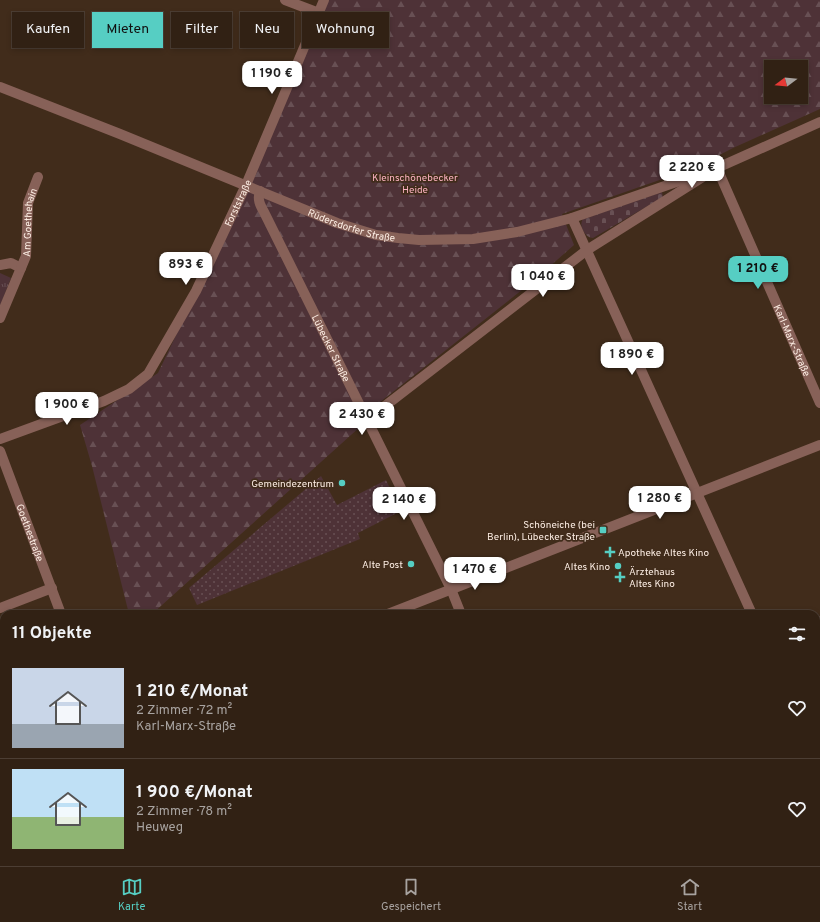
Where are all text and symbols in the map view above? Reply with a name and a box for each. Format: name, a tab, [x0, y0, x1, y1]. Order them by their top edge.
chip: Kaufen	[12, 12, 84, 48]
chip: Mieten	[92, 12, 163, 48]
chip: Filter	[171, 12, 232, 48]
chip: Neu	[240, 12, 294, 48]
chip: Wohnung	[302, 12, 389, 48]
north arrow	[764, 60, 808, 104]
map controls	[764, 60, 808, 104]
pin: 1 190 €	[235, 61, 309, 95]
text: 1 190 €	[251, 66, 293, 82]
pin: 2 220 €	[655, 155, 729, 189]
text: 2 220 €	[668, 160, 716, 176]
park label: Kleinschönebecker Heide	[372, 172, 458, 197]
street label: Forststraße	[222, 178, 255, 229]
street label: Am Goethehain	[21, 187, 41, 257]
street label: Rüdersdorfer Straße	[305, 207, 396, 246]
pin: 893 €	[158, 252, 214, 286]
pin: 1 210 €	[721, 256, 795, 290]
text: 893 €	[168, 257, 204, 273]
text: 1 210 €	[737, 261, 779, 277]
pin: 1 040 €	[506, 264, 580, 298]
text: 1 040 €	[520, 269, 566, 285]
street label: Karl-Marx-Straße	[770, 303, 813, 379]
street label: Lübecker Straße	[308, 313, 352, 384]
pin: 1 890 €	[595, 342, 669, 376]
text: 1 890 €	[610, 347, 654, 363]
pin: 1 900 €	[30, 392, 104, 426]
text: 1 900 €	[44, 397, 90, 413]
pin: 2 430 €	[325, 402, 399, 436]
text: 2 430 €	[338, 407, 386, 423]
place label: Gemeindezentrum	[251, 478, 334, 491]
marker: Gemeindezentrum	[337, 478, 347, 488]
pin: 1 280 €	[623, 486, 697, 520]
pin: 2 140 €	[367, 487, 441, 521]
text: 1 280 €	[638, 491, 682, 507]
text: 2 140 €	[382, 492, 426, 508]
street label: Goethestraße	[12, 502, 46, 564]
place label: Schöneiche (bei Berlin), Lübecker Straße	[487, 519, 595, 544]
marker: Schöneiche (bei Berlin), Lübecker Straße	[598, 525, 608, 535]
marker: Apotheke Altes Kino	[605, 547, 615, 557]
place label: Apotheke Altes Kino	[618, 547, 709, 560]
pin: 1 470 €	[438, 557, 512, 591]
place label: Alte Post	[362, 559, 403, 572]
marker: Alte Post	[406, 559, 416, 569]
place label: Altes Kino	[564, 561, 610, 574]
marker: Altes Kino	[613, 561, 623, 571]
text: 1 470 €	[453, 562, 497, 578]
place label: Ärztehaus Altes Kino	[629, 566, 675, 591]
marker: Ärztehaus Altes Kino	[614, 571, 626, 583]
text: 11 Objekte	[12, 623, 92, 645]
icon: filters	[786, 623, 808, 645]
text: 1 210 €/Monat	[136, 681, 248, 703]
icon: home	[44, 684, 92, 732]
icon: heart	[786, 697, 808, 719]
text: 2 Zimmer · 72 m²	[136, 703, 232, 719]
text: Karl-Marx-Straße	[136, 719, 236, 735]
text: 1 900 €/Monat	[136, 782, 253, 804]
icon: home	[44, 785, 92, 833]
icon: heart	[786, 798, 808, 820]
text: 2 Zimmer · 78 m²	[136, 804, 232, 820]
text: Heuweg	[136, 820, 183, 836]
tab: Karte	[118, 876, 145, 914]
tab: Gespeichert	[381, 876, 441, 914]
tab: Start	[677, 876, 702, 914]

